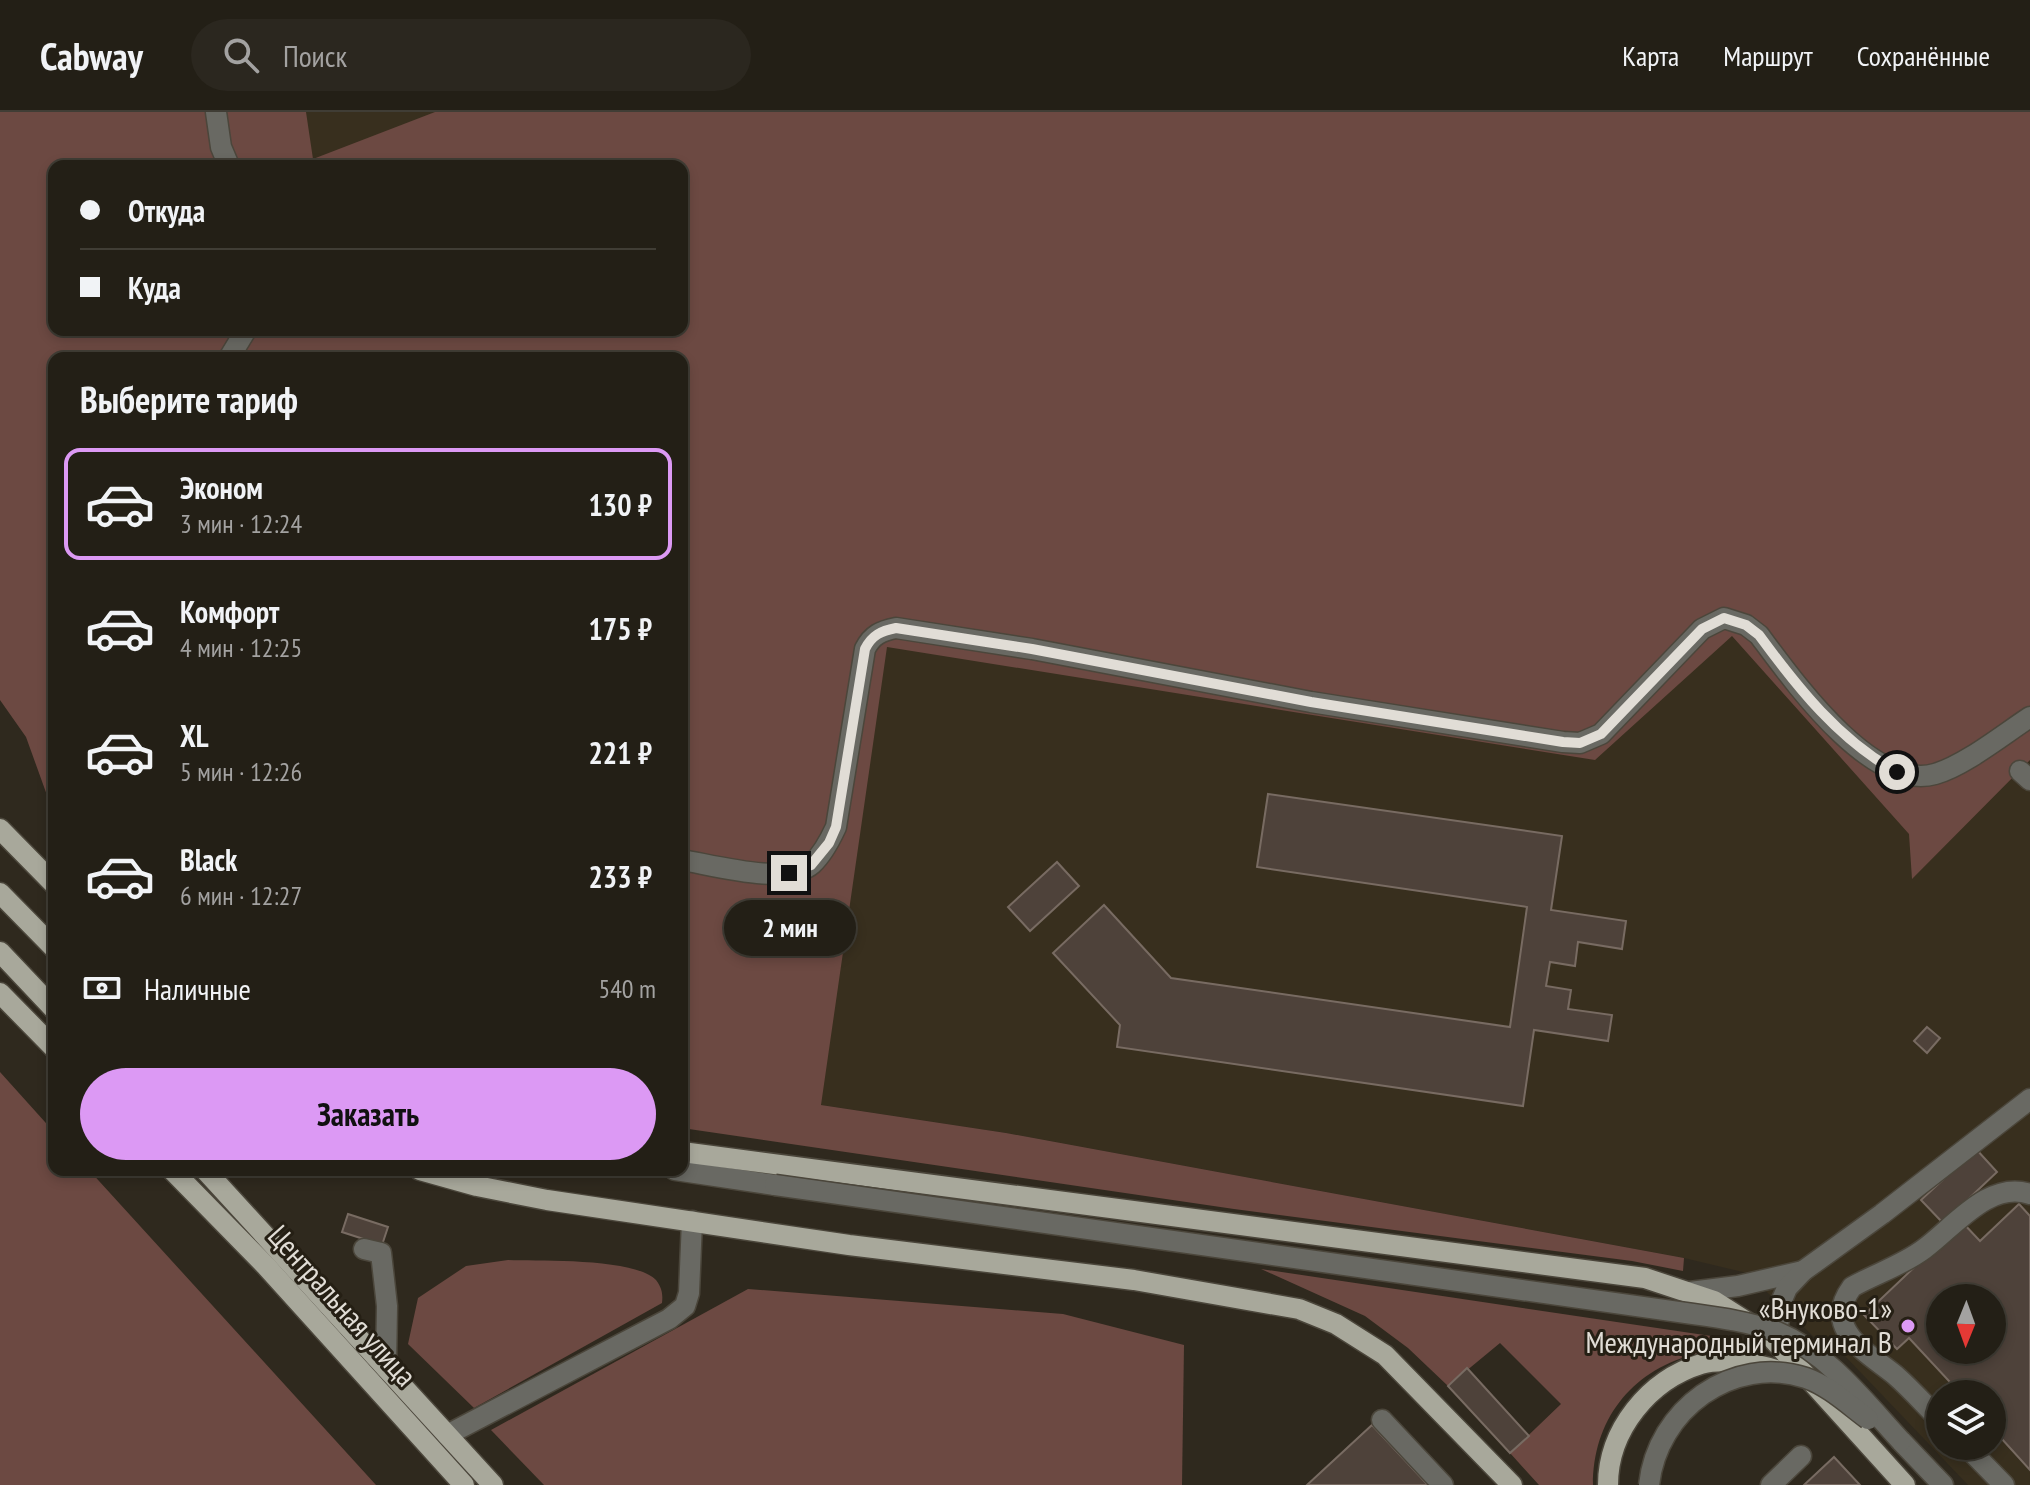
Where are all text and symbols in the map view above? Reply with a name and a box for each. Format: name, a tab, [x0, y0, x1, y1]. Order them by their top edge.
search box	[191, 19, 751, 91]
text: Cabway	[40, 31, 143, 80]
icon: search	[219, 33, 263, 77]
text: Поиск	[283, 36, 347, 75]
text: Карта	[1622, 37, 1679, 74]
text: Маршрут	[1723, 37, 1813, 74]
text: Сохранённые	[1857, 37, 1990, 74]
text: Откуда	[128, 191, 205, 230]
text: Куда	[128, 268, 181, 307]
text: Выберите тариф	[80, 376, 298, 423]
icon: car	[84, 468, 156, 540]
text: Эконом	[180, 468, 263, 507]
text: 130 ₽	[588, 485, 652, 524]
text: 3 мин · 12:24	[180, 507, 302, 540]
icon: car	[84, 592, 156, 664]
text: Комфорт	[180, 592, 279, 631]
text: 175 ₽	[588, 609, 652, 648]
text: 4 мин · 12:25	[180, 631, 302, 664]
icon: car	[84, 716, 156, 788]
text: XL	[180, 716, 209, 755]
text: 221 ₽	[588, 733, 652, 772]
route start	[1879, 754, 1915, 790]
text: 5 мин · 12:26	[180, 755, 302, 788]
icon: car	[84, 840, 156, 912]
text: Black	[180, 840, 237, 879]
route end	[771, 855, 807, 891]
text: 233 ₽	[588, 857, 652, 896]
text: 6 мин · 12:27	[180, 879, 302, 912]
callout: 2 мин	[723, 901, 855, 957]
text: 2 мин	[762, 911, 818, 944]
icon: cash	[80, 966, 124, 1010]
text: Наличные	[144, 969, 251, 1008]
text: 540 m	[598, 972, 656, 1005]
button: Заказать	[80, 1068, 656, 1160]
street label: Центральная улица	[260, 1216, 426, 1394]
north arrow	[1926, 1284, 2006, 1364]
map controls	[1926, 1284, 2006, 1460]
place label: «Внуково-1» Международный терминал B	[1585, 1288, 1892, 1361]
marker: «Внуково-1» Международный терминал B	[1899, 1317, 1917, 1335]
button: layers	[1926, 1380, 2006, 1460]

